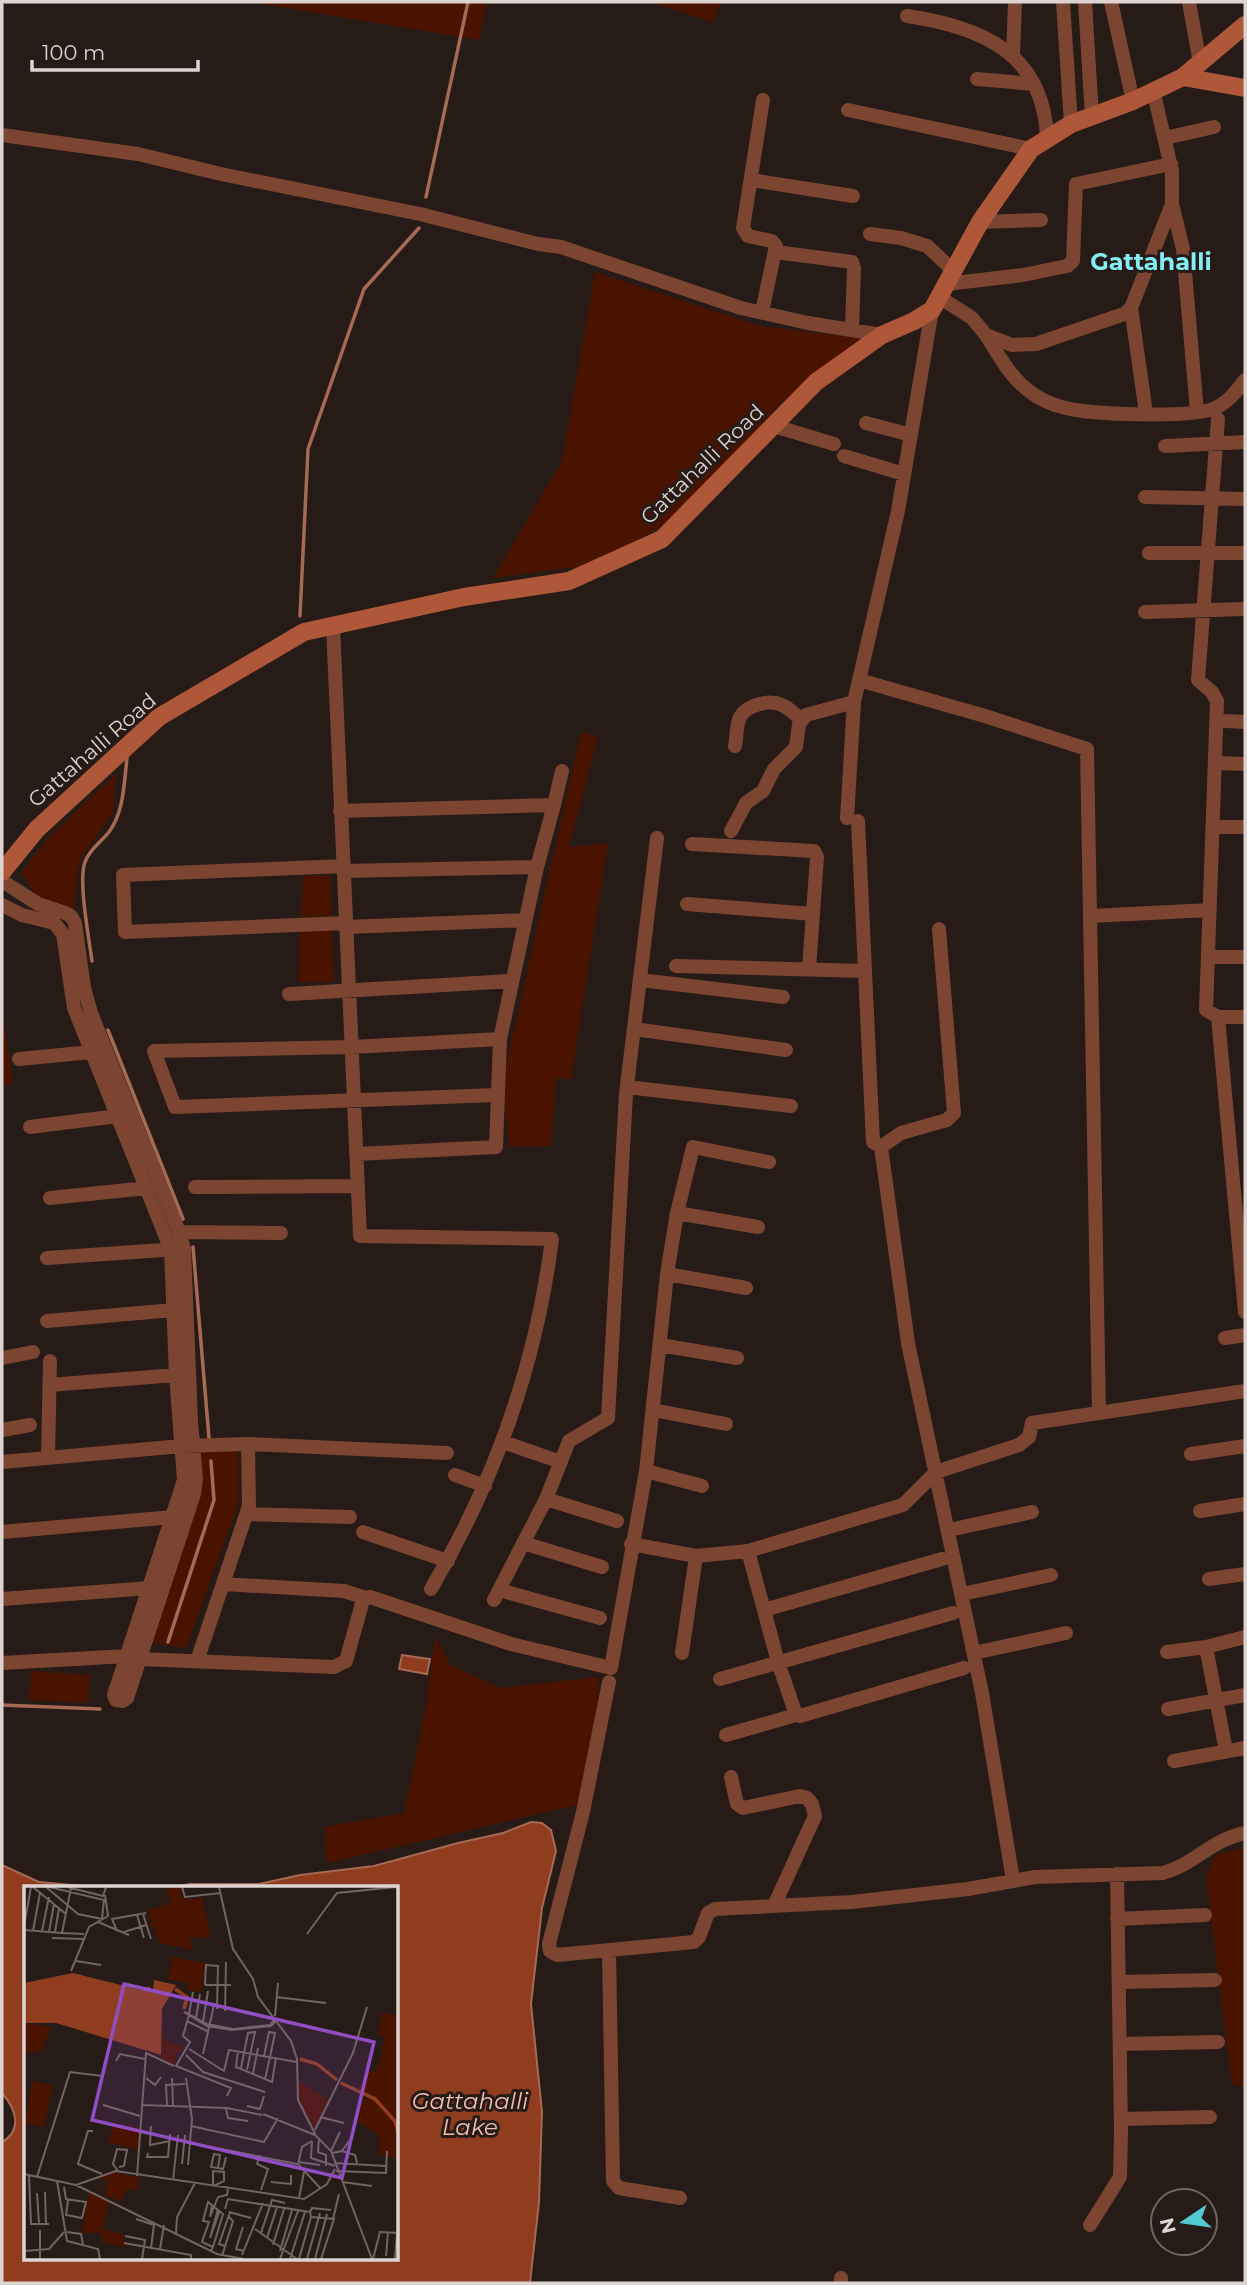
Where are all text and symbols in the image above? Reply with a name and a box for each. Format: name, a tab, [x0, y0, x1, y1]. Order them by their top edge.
scale bar	[32, 28, 198, 72]
text: 100 m	[42, 40, 105, 65]
district label: Gattahalli	[1090, 247, 1212, 276]
street label: Gattahalli Road	[635, 399, 769, 529]
street label: Gattahalli Road	[23, 688, 161, 812]
inset map	[24, 1886, 399, 2260]
water label: Gattahalli Lake	[412, 2087, 529, 2141]
north arrow	[1149, 2187, 1219, 2257]
text: N	[1155, 2216, 1181, 2236]

